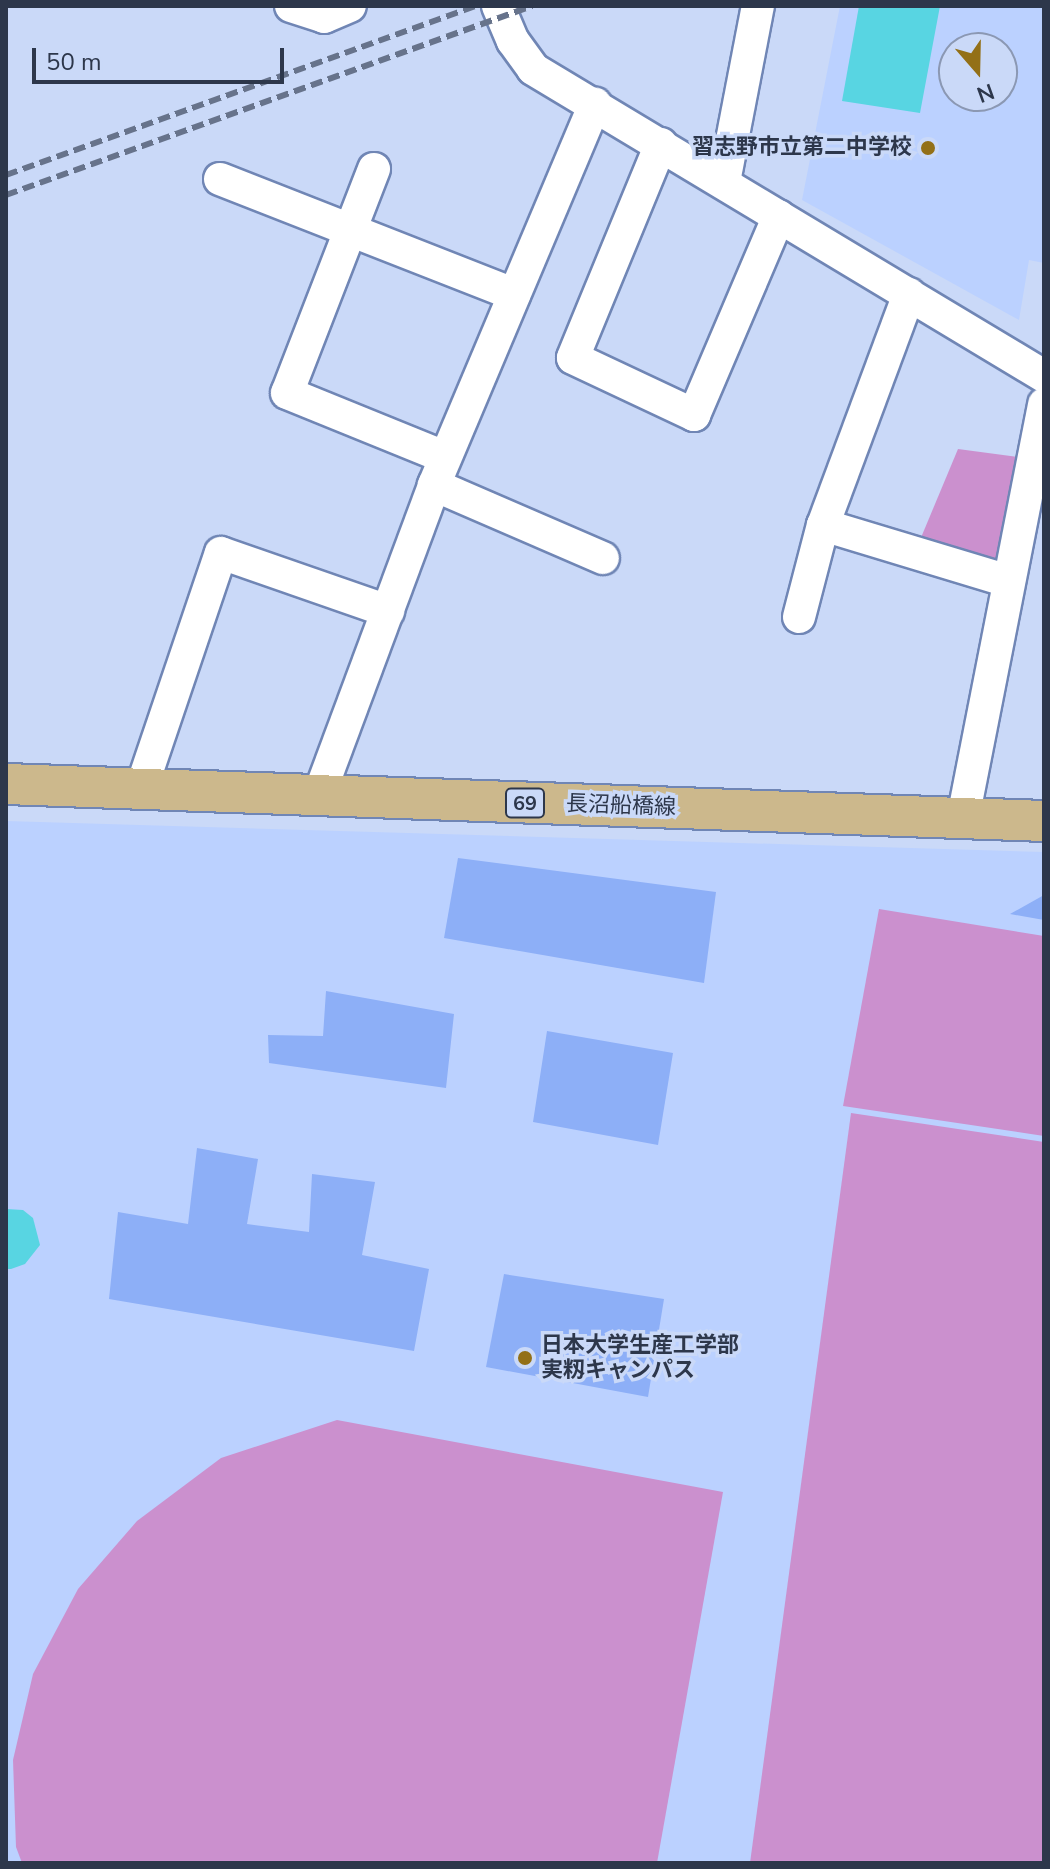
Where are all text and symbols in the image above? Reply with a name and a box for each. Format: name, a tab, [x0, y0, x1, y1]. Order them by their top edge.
scale bar	[36, 32, 288, 82]
north arrow	[938, 32, 1018, 112]
text: 50 m	[46, 46, 102, 78]
text: N	[973, 76, 998, 110]
place label: 習志野市立第二中学校	[692, 135, 912, 161]
marker: 習志野市立第二中学校	[919, 139, 937, 157]
road number: 69	[505, 787, 545, 819]
street label: 長沼船橋線	[566, 791, 676, 821]
place label: 日本大学生産工学部 実籾キャンパス	[541, 1332, 739, 1384]
marker: 日本大学生産工学部 実籾キャンパス	[516, 1349, 534, 1367]

